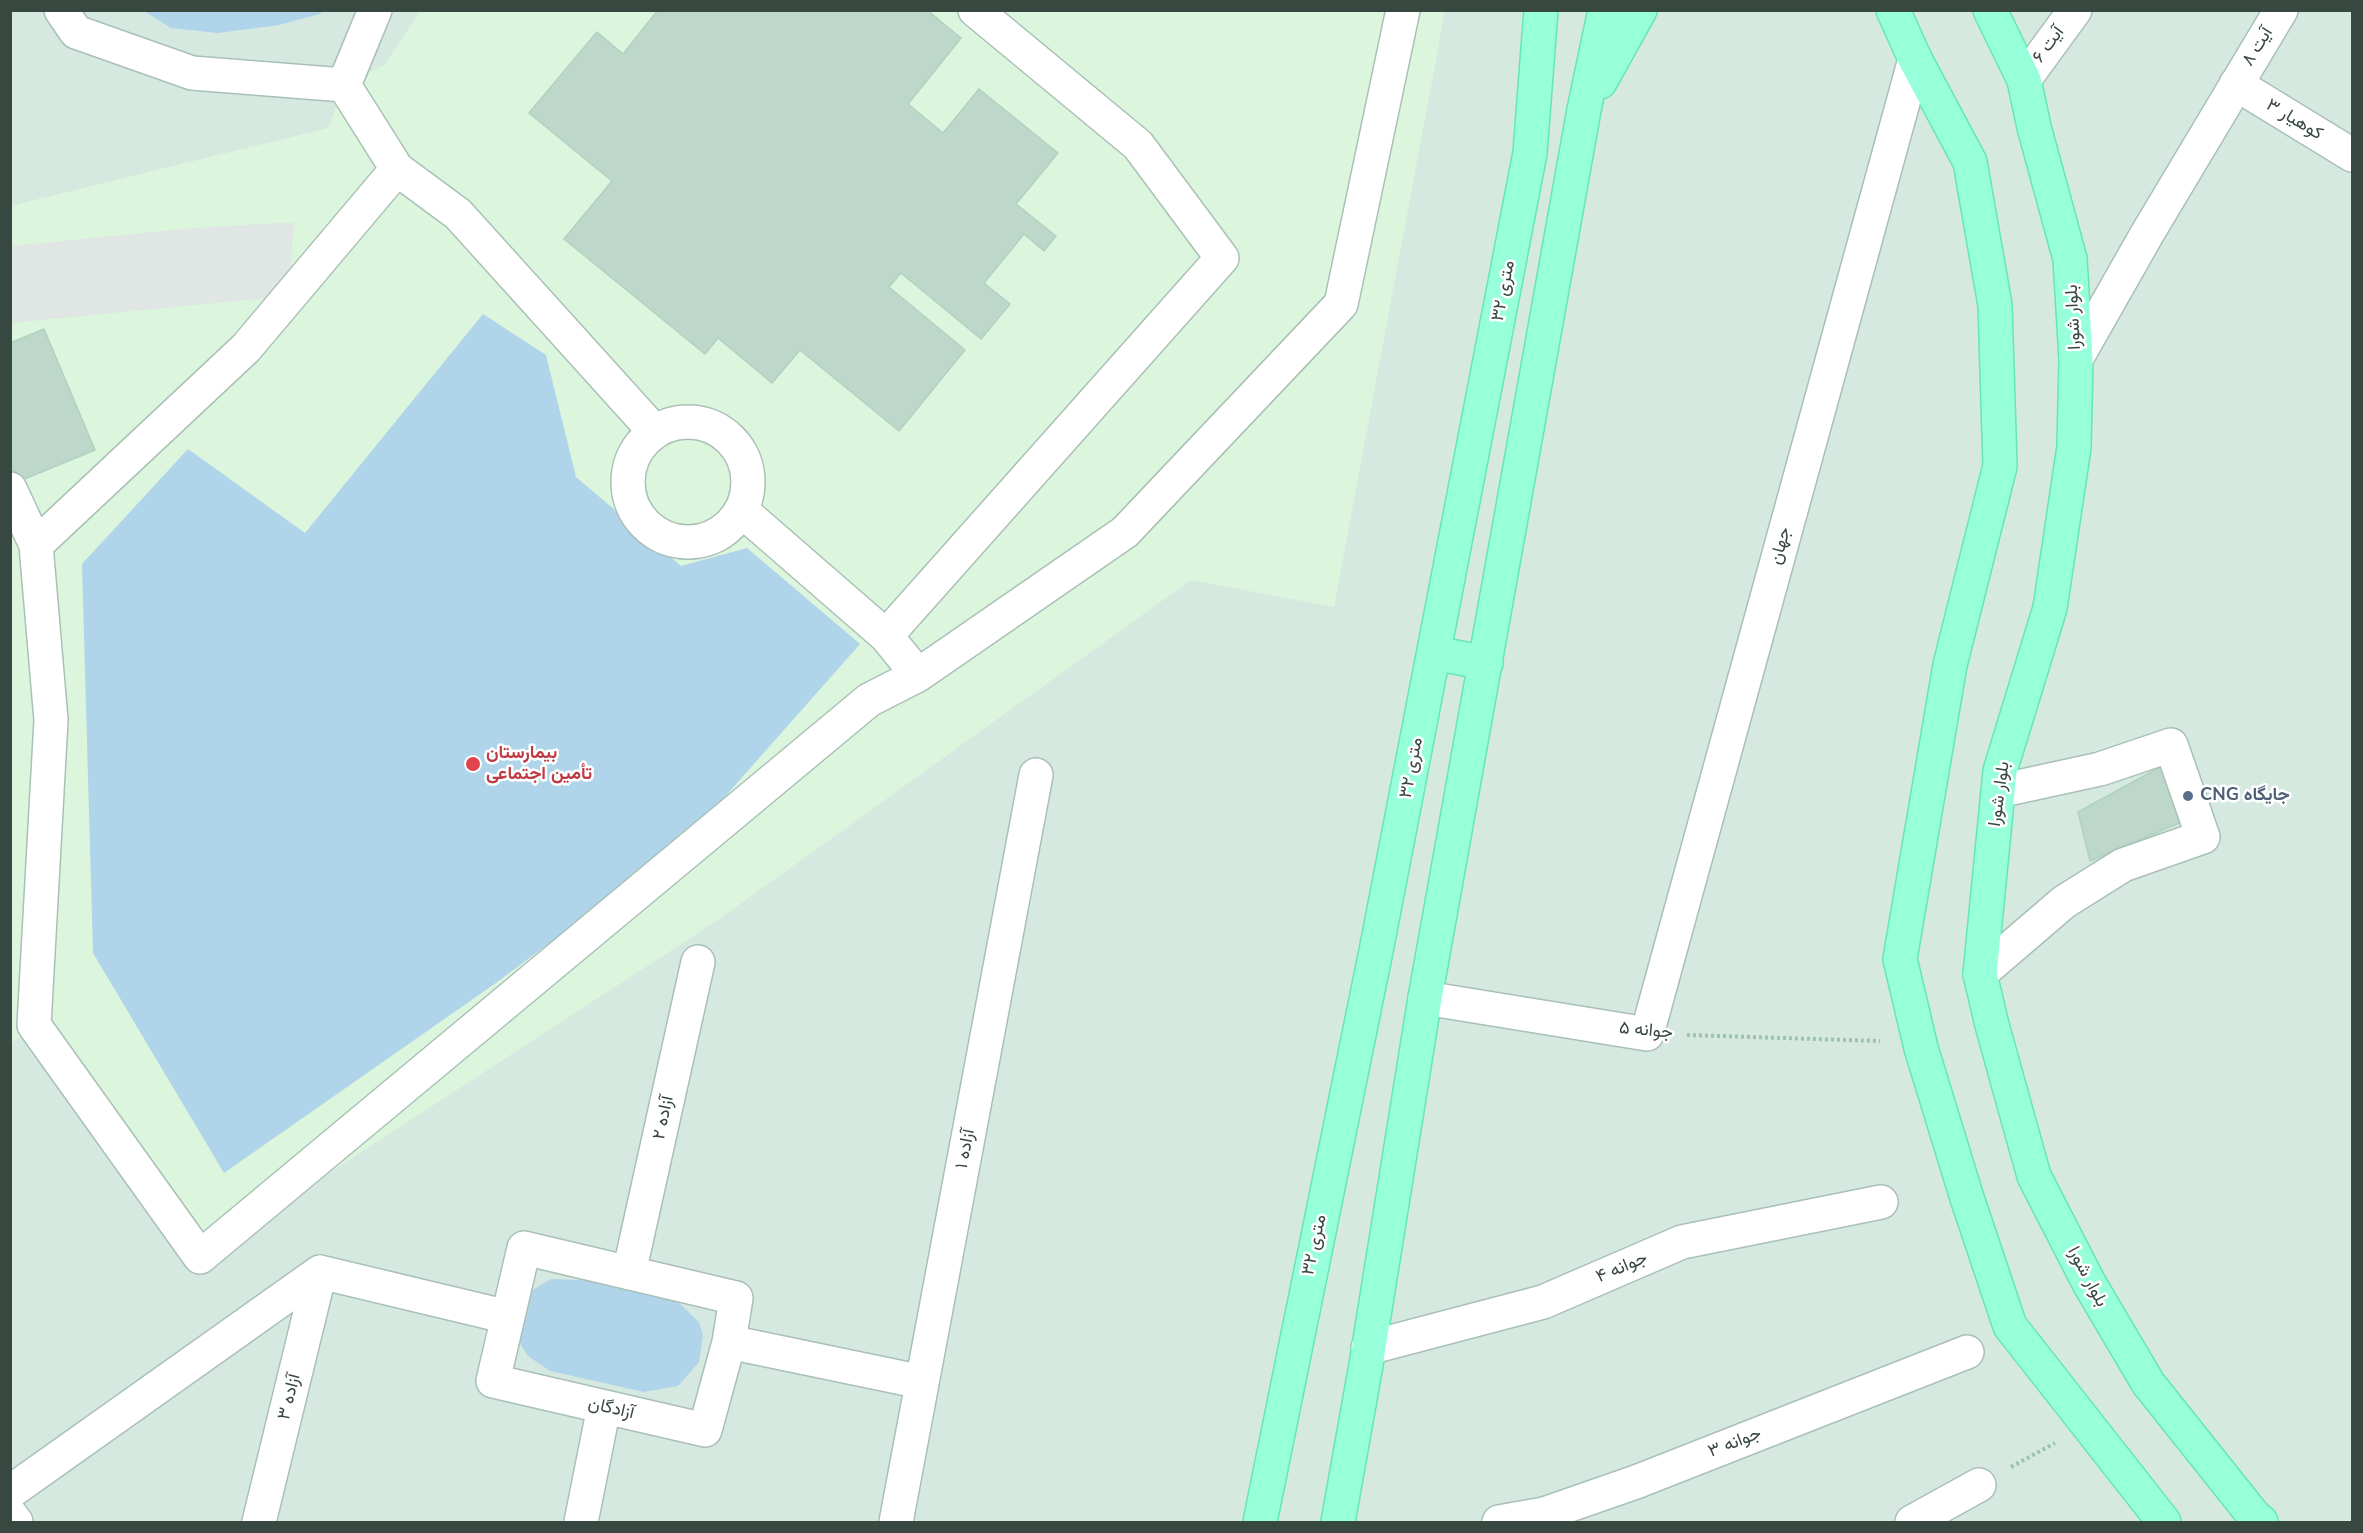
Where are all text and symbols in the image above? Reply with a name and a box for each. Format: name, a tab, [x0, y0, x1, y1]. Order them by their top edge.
street label: آیت ۶	[2029, 23, 2069, 67]
street label: آیت ۸	[2238, 24, 2278, 70]
street label: کوهیار ۳	[2262, 95, 2326, 145]
street label: ۳۲ متری	[1488, 259, 1520, 323]
street label: بلوار شورا	[2062, 284, 2086, 350]
street label: جهان	[1766, 525, 1796, 567]
street label: ۳۲ متری	[1396, 736, 1428, 800]
place label: بیمارستان تأمین اجتماعی	[486, 743, 592, 786]
marker: بیمارستان تأمین اجتماعی	[464, 755, 482, 773]
street label: بلوار شورا	[1985, 760, 2015, 828]
place label: CNG جایگاه	[2200, 785, 2290, 807]
marker: CNG جایگاه	[2181, 789, 2195, 803]
street label: جوانه ۵	[1618, 1018, 1674, 1044]
street label: آزاده ۲	[649, 1094, 679, 1142]
street label: آزاده ۱	[952, 1127, 980, 1171]
street label: ۳۲ متری	[1298, 1213, 1332, 1277]
street label: بلوار شورا	[2062, 1243, 2112, 1311]
street label: جوانه ۴	[1593, 1248, 1651, 1288]
street label: آزاده ۳	[274, 1372, 306, 1422]
street label: آزادگان	[586, 1393, 636, 1425]
street label: جوانه ۳	[1705, 1423, 1765, 1463]

